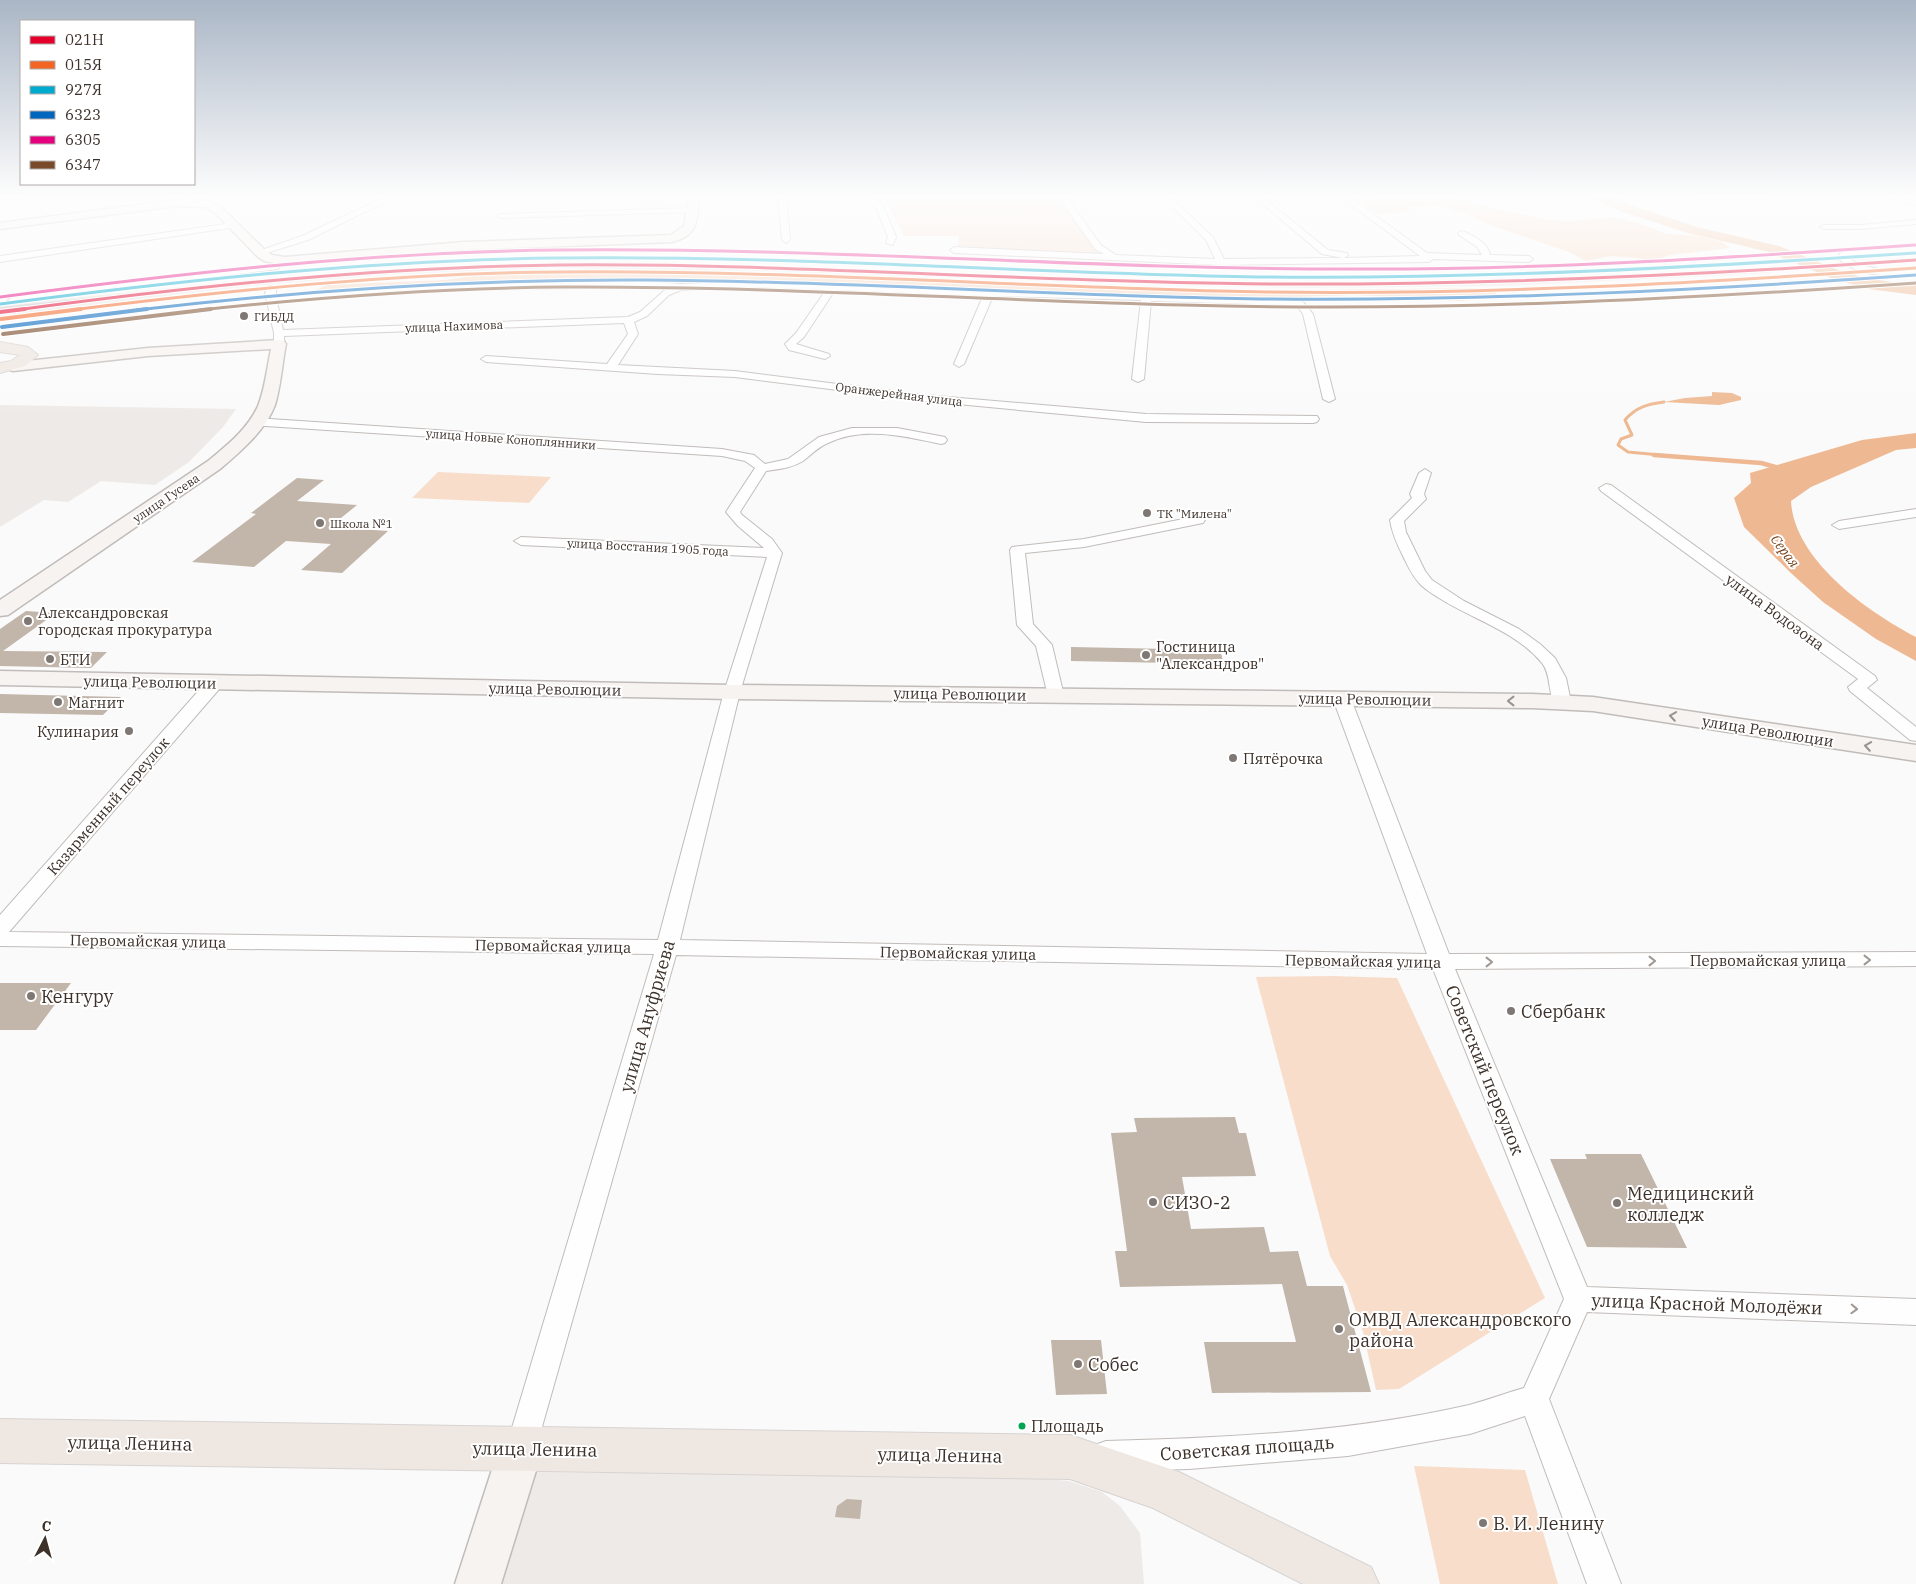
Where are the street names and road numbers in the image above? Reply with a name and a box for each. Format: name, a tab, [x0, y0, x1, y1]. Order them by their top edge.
street label: улица Нахимова	[405, 317, 504, 335]
street label: Оранжерейная улица	[835, 379, 964, 409]
street label: улица Новые Коноплянники	[426, 426, 597, 452]
street label: улица Гусева	[130, 470, 203, 526]
street label: улица Восстания 1905 года	[567, 535, 730, 559]
street label: улица Водозона	[1722, 570, 1828, 654]
street label: улица Революции	[83, 671, 217, 693]
street label: улица Революции	[488, 678, 622, 700]
street label: улица Революции	[893, 683, 1027, 705]
street label: улица Революции	[1298, 688, 1432, 710]
street label: улица Революции	[1701, 711, 1835, 751]
street label: Казарменный переулок	[43, 733, 173, 879]
street label: Первомайская улица	[70, 930, 226, 952]
street label: Первомайская улица	[475, 935, 631, 957]
street label: улица Ануфриева	[614, 937, 680, 1095]
street label: Первомайская улица	[880, 942, 1036, 964]
street label: Первомайская улица	[1285, 950, 1441, 972]
street label: Первомайская улица	[1690, 951, 1846, 970]
street label: Советский переулок	[1440, 982, 1530, 1159]
street label: улица Красной Молодёжи	[1591, 1288, 1823, 1320]
street label: улица Ленина	[67, 1430, 193, 1456]
street label: Советская площадь	[1159, 1430, 1335, 1466]
street label: улица Ленина	[472, 1436, 598, 1462]
street label: улица Ленина	[877, 1442, 1003, 1468]

